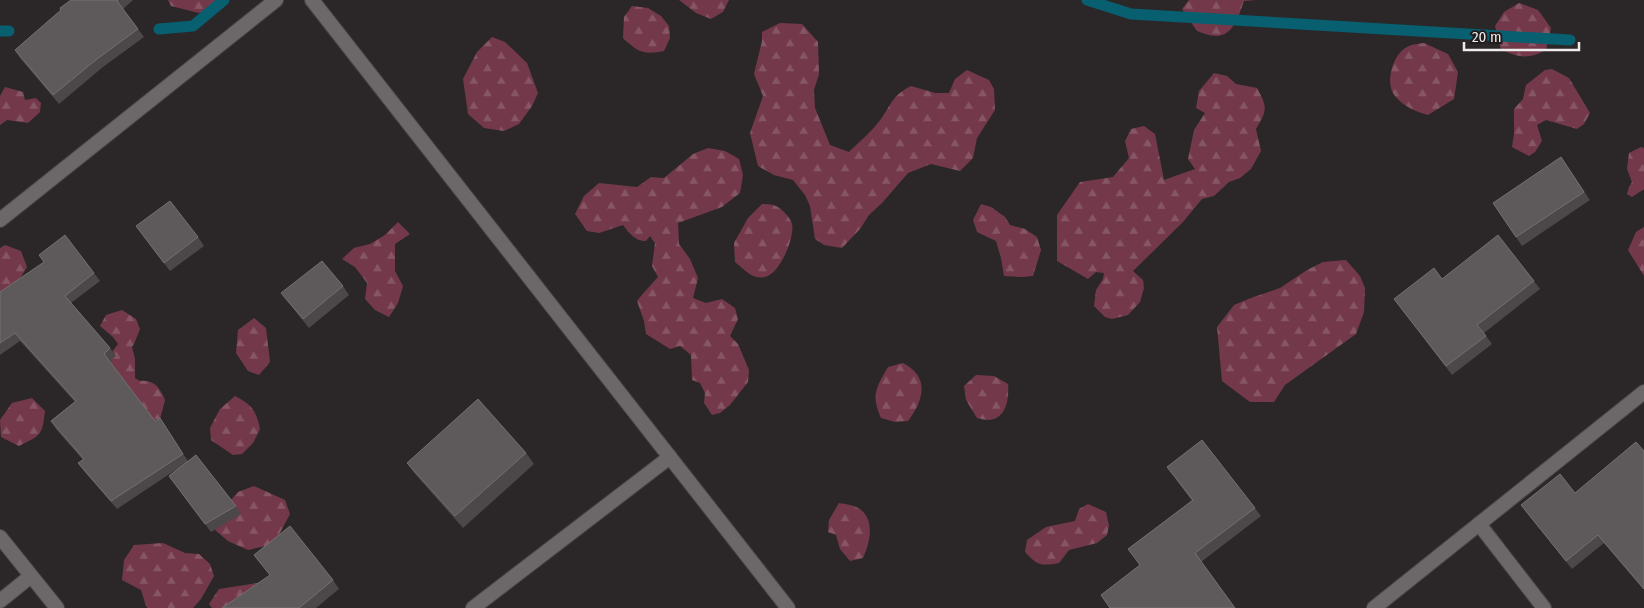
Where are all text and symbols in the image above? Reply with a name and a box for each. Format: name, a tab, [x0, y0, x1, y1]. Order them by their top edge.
scale bar	[1464, 20, 1579, 52]
text: 20 m	[1472, 28, 1502, 46]

